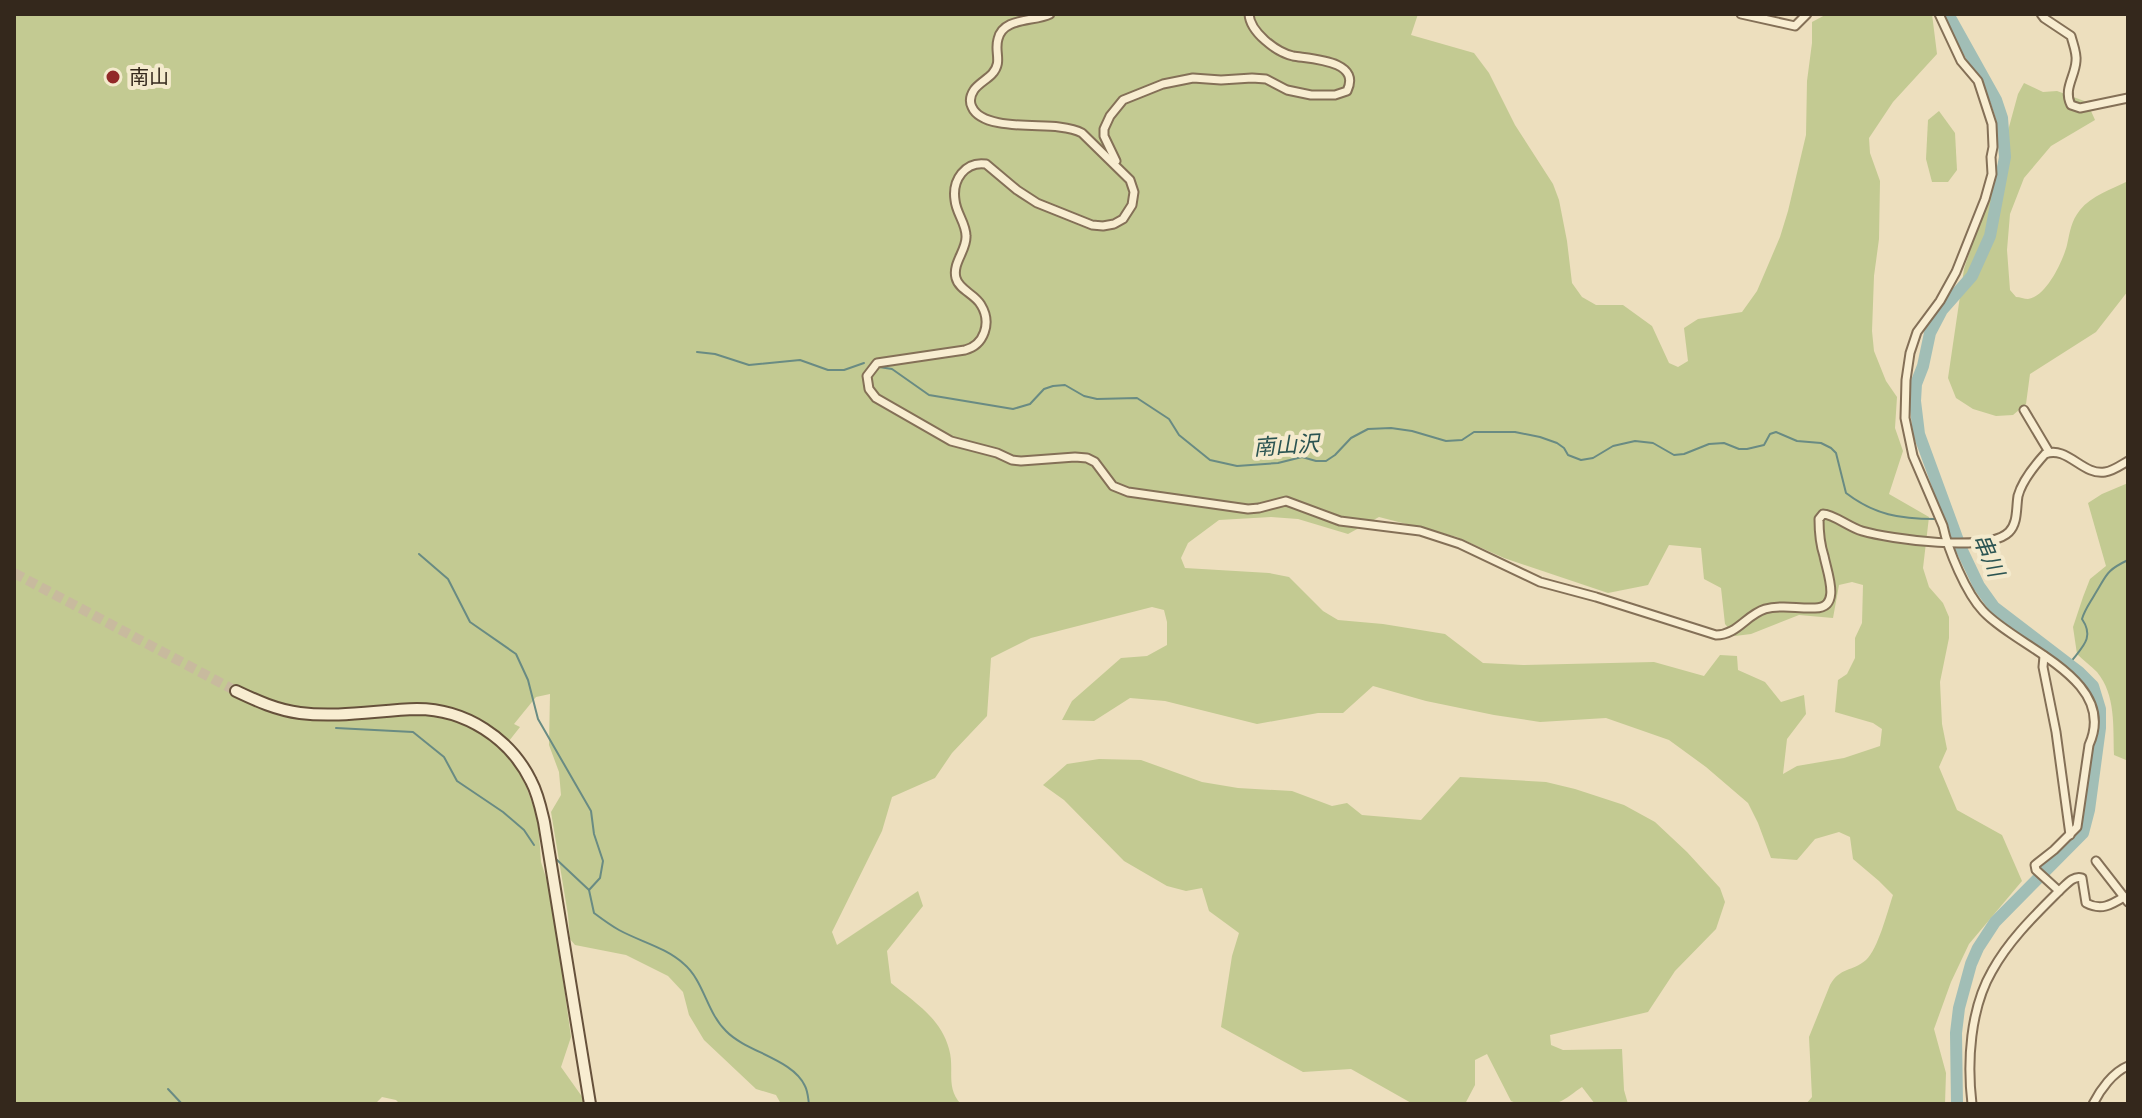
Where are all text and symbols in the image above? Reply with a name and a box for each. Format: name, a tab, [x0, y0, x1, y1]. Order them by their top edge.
place label: 南山	[129, 66, 169, 88]
marker: 南山	[104, 68, 122, 86]
water label: 南山沢	[1252, 431, 1323, 460]
water label: 串川	[1968, 530, 2009, 582]

